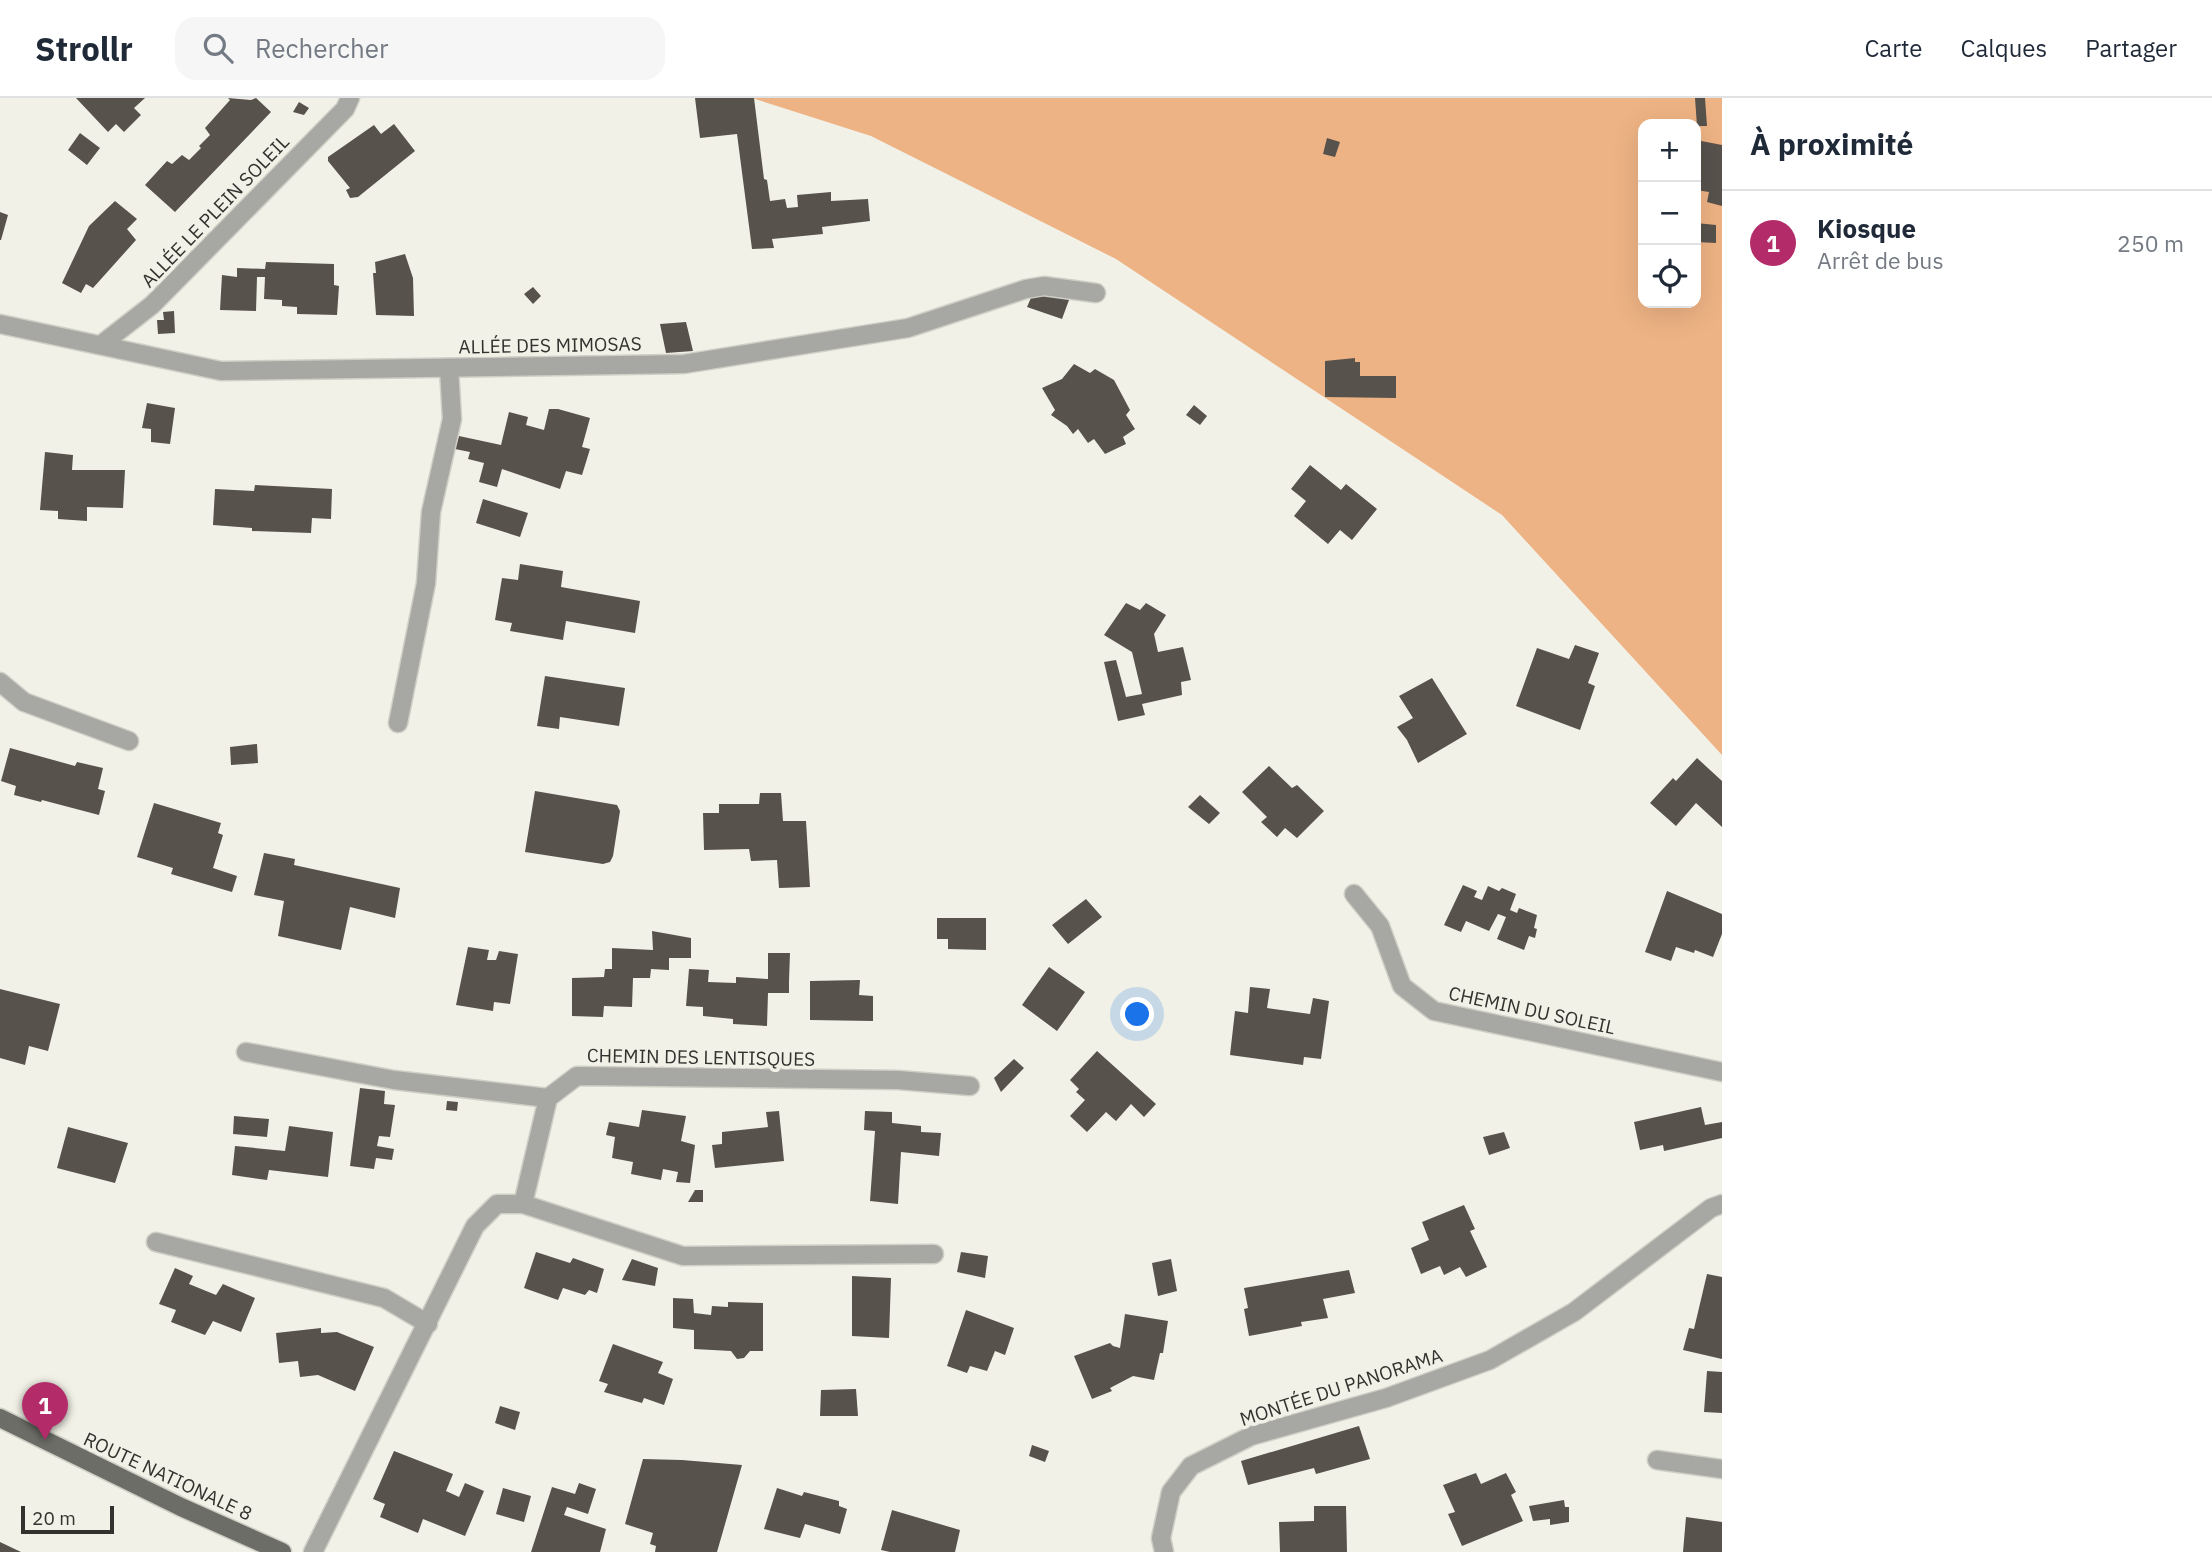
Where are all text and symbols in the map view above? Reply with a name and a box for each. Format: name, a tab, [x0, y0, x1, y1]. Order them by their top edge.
search box	[175, 17, 665, 80]
text: Strollr	[35, 27, 133, 70]
icon: search	[199, 29, 237, 67]
text: Rechercher	[255, 31, 389, 65]
text: Carte	[1864, 32, 1923, 64]
text: Calques	[1961, 32, 2047, 64]
text: Partager	[2085, 32, 2177, 64]
map controls	[1638, 119, 1701, 308]
button: +	[1638, 119, 1701, 182]
text: À proximité	[1750, 124, 1913, 163]
street label: ALLÉE LE PLEIN SOLEIL	[136, 130, 294, 292]
button: −	[1638, 182, 1701, 245]
text: Kiosque	[1817, 211, 1916, 245]
text: 1	[1766, 228, 1780, 258]
text: 250 m	[2117, 228, 2184, 258]
button: locate	[1638, 245, 1701, 308]
text: Arrêt de bus	[1817, 245, 1944, 275]
street label: ALLÉE DES MIMOSAS	[458, 331, 642, 359]
street label: CHEMIN DU SOLEIL	[1447, 981, 1617, 1039]
your location	[1120, 997, 1154, 1031]
street label: CHEMIN DES LENTISQUES	[587, 1043, 815, 1071]
street label: MONTÉE DU PANORAMA	[1237, 1343, 1445, 1431]
pin: 1	[22, 1382, 68, 1440]
street label: ROUTE NATIONALE 8	[80, 1426, 256, 1526]
scale bar	[21, 1503, 114, 1535]
text: 20 m	[32, 1506, 76, 1530]

